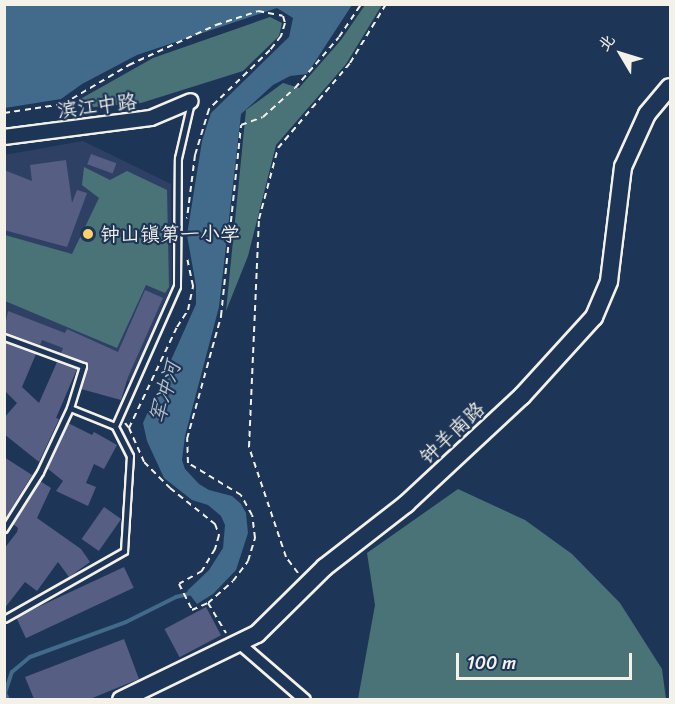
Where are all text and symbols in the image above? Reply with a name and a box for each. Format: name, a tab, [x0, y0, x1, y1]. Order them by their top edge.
north arrow	[591, 24, 651, 84]
text: 北	[590, 27, 623, 58]
street label: 滨江中路	[56, 89, 138, 123]
place label: 钟山镇第一小学	[100, 222, 240, 246]
marker: 钟山镇第一小学	[81, 227, 95, 241]
water label: 军冲河	[144, 358, 186, 426]
street label: 钟羊南路	[415, 397, 489, 469]
scale bar	[459, 641, 634, 679]
text: 100 m	[467, 647, 516, 679]

